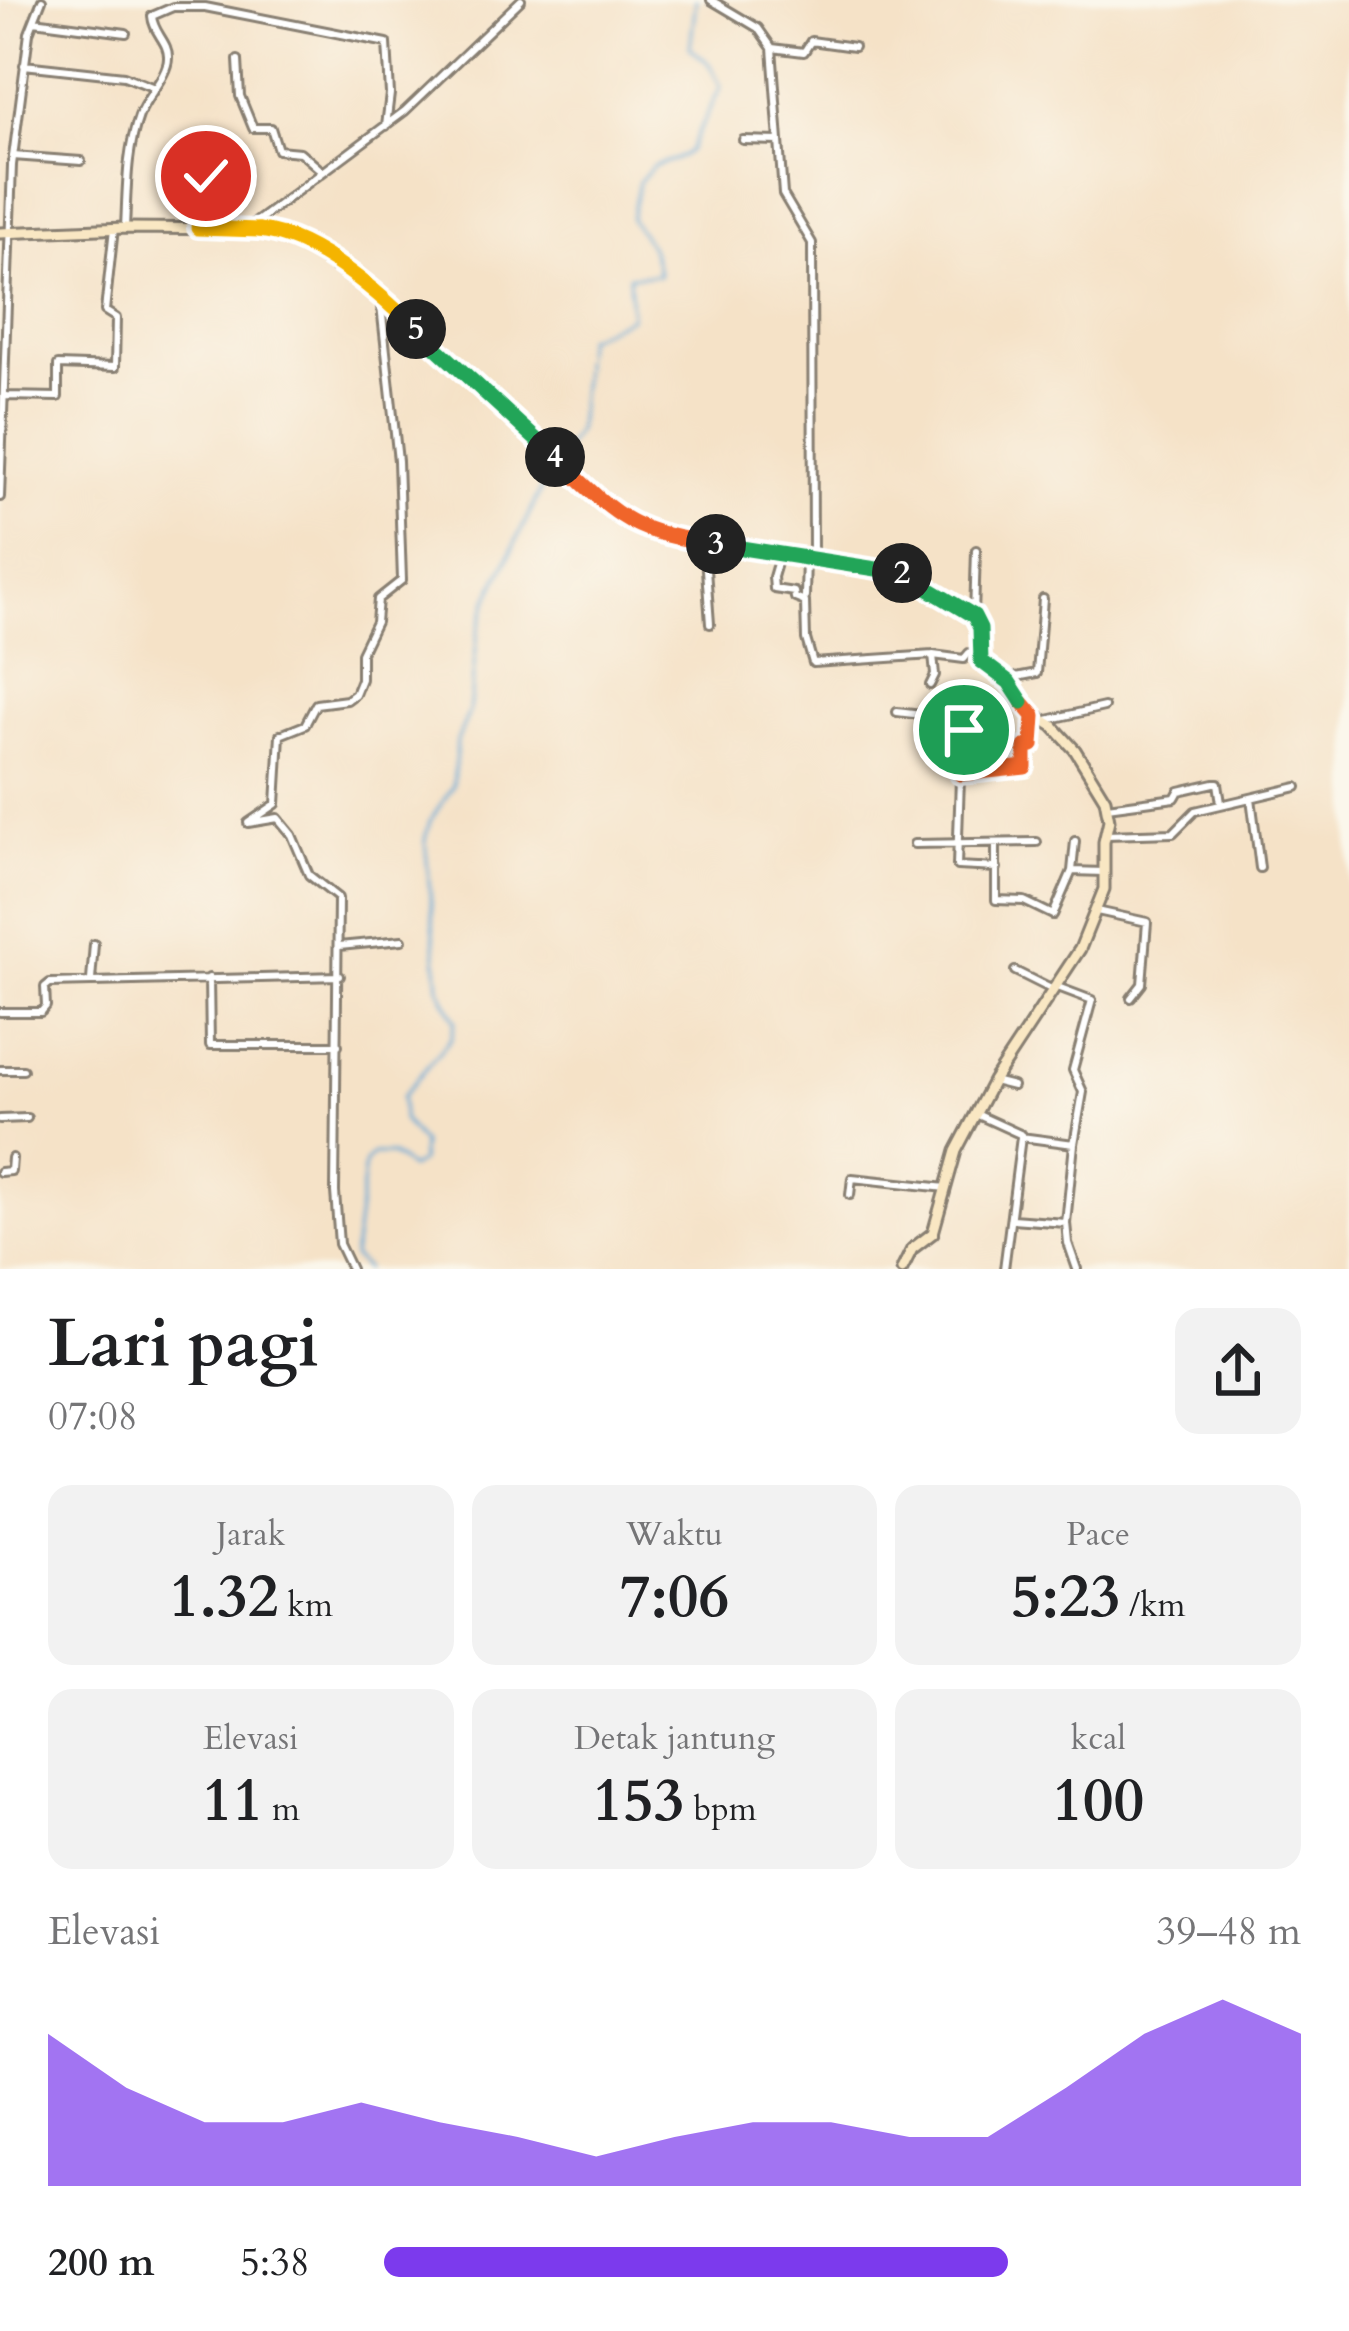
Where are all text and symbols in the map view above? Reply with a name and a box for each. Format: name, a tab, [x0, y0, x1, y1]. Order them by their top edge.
pin	[155, 125, 257, 227]
icon: check	[173, 143, 239, 209]
pin: 5	[386, 299, 446, 359]
text: 5	[408, 306, 424, 351]
pin: 4	[525, 427, 585, 487]
text: 4	[547, 434, 563, 479]
pin: 3	[686, 514, 746, 574]
text: 3	[708, 521, 724, 566]
pin: 2	[872, 543, 932, 603]
text: 2	[894, 550, 910, 595]
pin	[913, 679, 1015, 781]
icon: arrive	[931, 697, 997, 763]
text: Lari pagi	[48, 1300, 319, 1389]
button: share	[1175, 1308, 1301, 1434]
text: 07:08	[48, 1390, 138, 1443]
text: Jarak	[216, 1512, 286, 1557]
text: Waktu	[626, 1512, 723, 1557]
text: Pace	[1066, 1512, 1130, 1557]
text: 1.32	[169, 1557, 278, 1638]
text: 7:06	[620, 1557, 729, 1638]
text: 5:23	[1011, 1557, 1120, 1638]
text: km	[278, 1583, 333, 1628]
text: /km	[1120, 1583, 1186, 1628]
text: Elevasi	[203, 1716, 298, 1761]
text: Detak jantung	[574, 1716, 775, 1761]
text: kcal	[1070, 1716, 1126, 1761]
text: 11	[202, 1761, 263, 1842]
text: 153	[592, 1761, 685, 1842]
text: 100	[1052, 1761, 1144, 1842]
text: m	[263, 1787, 300, 1832]
text: bpm	[685, 1787, 757, 1832]
text: Elevasi	[48, 1905, 160, 1958]
text: 39–48 m	[1156, 1905, 1301, 1958]
text: 200 m	[48, 2236, 154, 2289]
text: 5:38	[240, 2236, 310, 2289]

